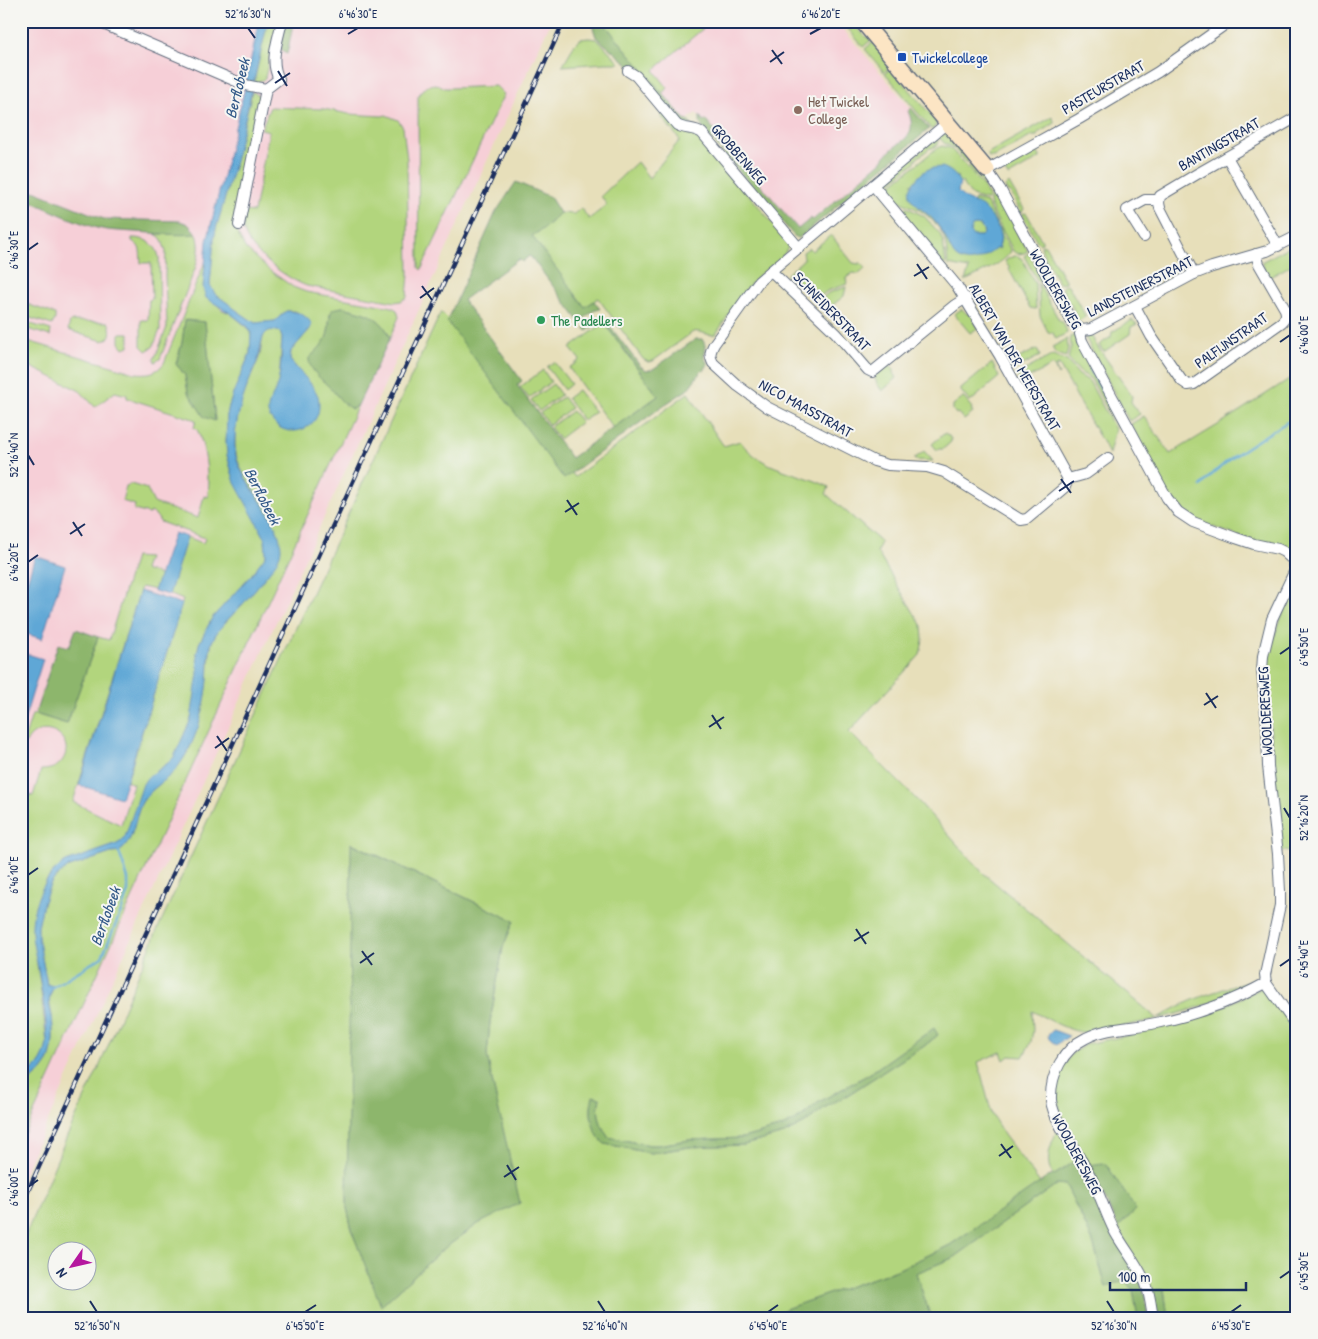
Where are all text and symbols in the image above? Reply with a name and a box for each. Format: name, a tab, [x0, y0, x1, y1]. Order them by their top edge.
text: 52°16'30"N	[225, 5, 271, 22]
text: 6°46'30"E	[339, 5, 378, 22]
text: 6°46'20"E	[802, 5, 841, 22]
place label: Twickelcollege	[912, 47, 988, 68]
marker: Twickelcollege	[896, 51, 908, 63]
water label: Berflobeek	[219, 54, 255, 120]
street label: PASTEURSTRAAT	[1058, 54, 1149, 119]
place label: Het Twickel College	[808, 91, 869, 129]
marker: Het Twickel College	[792, 104, 804, 116]
street label: BANTINGSTRAAT	[1174, 112, 1265, 176]
street label: GROBBENWEG	[706, 119, 772, 190]
text: 6°46'30"E	[5, 230, 22, 269]
street label: WOOLDERESWEG	[1025, 245, 1088, 333]
street label: LANDSTEINERSTRAAT	[1084, 250, 1197, 322]
street label: SCHNEIDERSTRAAT	[789, 267, 876, 356]
street label: ALBERT VAN DER MEERSTRAAT	[964, 279, 1066, 435]
street label: PALFIJNSTRAAT	[1190, 306, 1273, 373]
place label: The Padellers	[551, 310, 623, 331]
marker: The Padellers	[535, 314, 547, 326]
text: 6°46'00"E	[1295, 315, 1312, 354]
street label: NICO MAASSTRAAT	[755, 374, 858, 443]
text: 52°16'40"N	[5, 433, 22, 477]
water label: Berflobeek	[239, 464, 287, 529]
text: 6°46'20"E	[5, 542, 22, 581]
text: 6°45'50"E	[1295, 627, 1312, 666]
street label: WOOLDERESWEG	[1252, 665, 1278, 756]
text: 52°16'20"N	[1295, 795, 1312, 841]
text: 6°46'10"E	[5, 856, 22, 894]
water label: Berflobeek	[84, 882, 126, 949]
text: 6°45'40"E	[1295, 939, 1312, 978]
street label: WOOLDERESWEG	[1047, 1110, 1107, 1199]
text: 6°46'00"E	[5, 1167, 22, 1206]
north arrow	[48, 1242, 98, 1292]
text: 6°45'30"E	[1295, 1251, 1312, 1290]
scale bar	[1110, 1259, 1247, 1291]
text: N	[51, 1265, 71, 1282]
text: 100 m	[1118, 1266, 1151, 1287]
text: 52°16'50"N	[74, 1317, 120, 1334]
text: 6°45'50"E	[286, 1317, 325, 1334]
text: 52°16'40"N	[583, 1317, 627, 1334]
text: 6°45'40"E	[749, 1317, 788, 1334]
text: 52°16'30"N	[1091, 1317, 1137, 1334]
text: 6°45'30"E	[1212, 1317, 1251, 1334]

